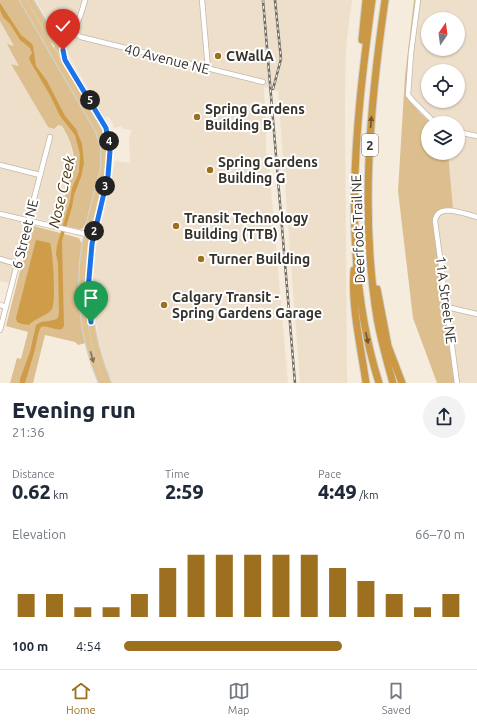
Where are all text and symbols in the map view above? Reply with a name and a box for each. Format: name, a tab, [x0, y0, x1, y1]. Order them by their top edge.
pin	[46, 9, 80, 50]
north arrow	[421, 12, 465, 56]
map controls	[421, 12, 465, 160]
icon: check	[52, 15, 74, 37]
street label: 40 Avenue NE	[123, 41, 211, 77]
place label: CWallA	[226, 48, 274, 64]
marker: CWallA	[213, 51, 223, 61]
button: locate	[421, 64, 465, 108]
pin: 5	[80, 90, 100, 110]
text: 5	[87, 94, 93, 106]
place label: Spring Gardens Building B	[205, 101, 305, 133]
marker: Spring Gardens Building B	[192, 112, 202, 122]
one-way arrow	[368, 116, 375, 128]
button: layers	[421, 116, 465, 160]
pin: 4	[99, 131, 119, 151]
road number: 2	[362, 134, 378, 156]
text: 4	[106, 135, 112, 147]
water label: Nose Creek	[45, 154, 78, 230]
place label: Spring Gardens Building G	[218, 154, 318, 186]
marker: Spring Gardens Building G	[205, 165, 215, 175]
street label: Deerfoot Trail NE	[348, 174, 368, 284]
pin: 3	[95, 176, 115, 196]
text: 3	[102, 180, 108, 192]
street label: 6 Street NE	[9, 197, 41, 271]
place label: Transit Technology Building (TTB)	[184, 210, 309, 242]
pin: 2	[84, 221, 104, 241]
marker: Transit Technology Building (TTB)	[171, 221, 181, 231]
text: 2	[91, 225, 97, 237]
place label: Turner Building	[209, 251, 310, 267]
marker: Turner Building	[196, 254, 206, 264]
street label: 11A Street NE	[433, 255, 459, 345]
pin	[74, 281, 108, 322]
icon: arrive	[80, 287, 102, 309]
place label: Calgary Transit - Spring Gardens Garage	[172, 289, 322, 321]
marker: Calgary Transit - Spring Gardens Garage	[159, 300, 169, 310]
one-way arrow	[365, 332, 371, 344]
one-way arrow	[90, 351, 96, 363]
button: share	[423, 396, 465, 438]
text: Evening run	[12, 397, 136, 422]
text: 21:36	[12, 425, 45, 439]
text: Distance	[12, 468, 55, 480]
text: Time	[165, 468, 190, 480]
text: Pace	[318, 468, 341, 480]
text: 0.62	[12, 480, 51, 503]
text: 2:59	[165, 480, 204, 503]
text: 4:49	[318, 480, 357, 503]
text: km	[51, 489, 68, 501]
text: /km	[357, 489, 378, 501]
text: Elevation	[12, 527, 66, 541]
text: 66–70 m	[415, 527, 465, 541]
text: 100 m	[12, 639, 48, 653]
text: 4:54	[76, 639, 101, 653]
tab: Home	[66, 680, 96, 716]
tab: Map	[228, 680, 250, 716]
tab: Saved	[382, 680, 411, 716]

